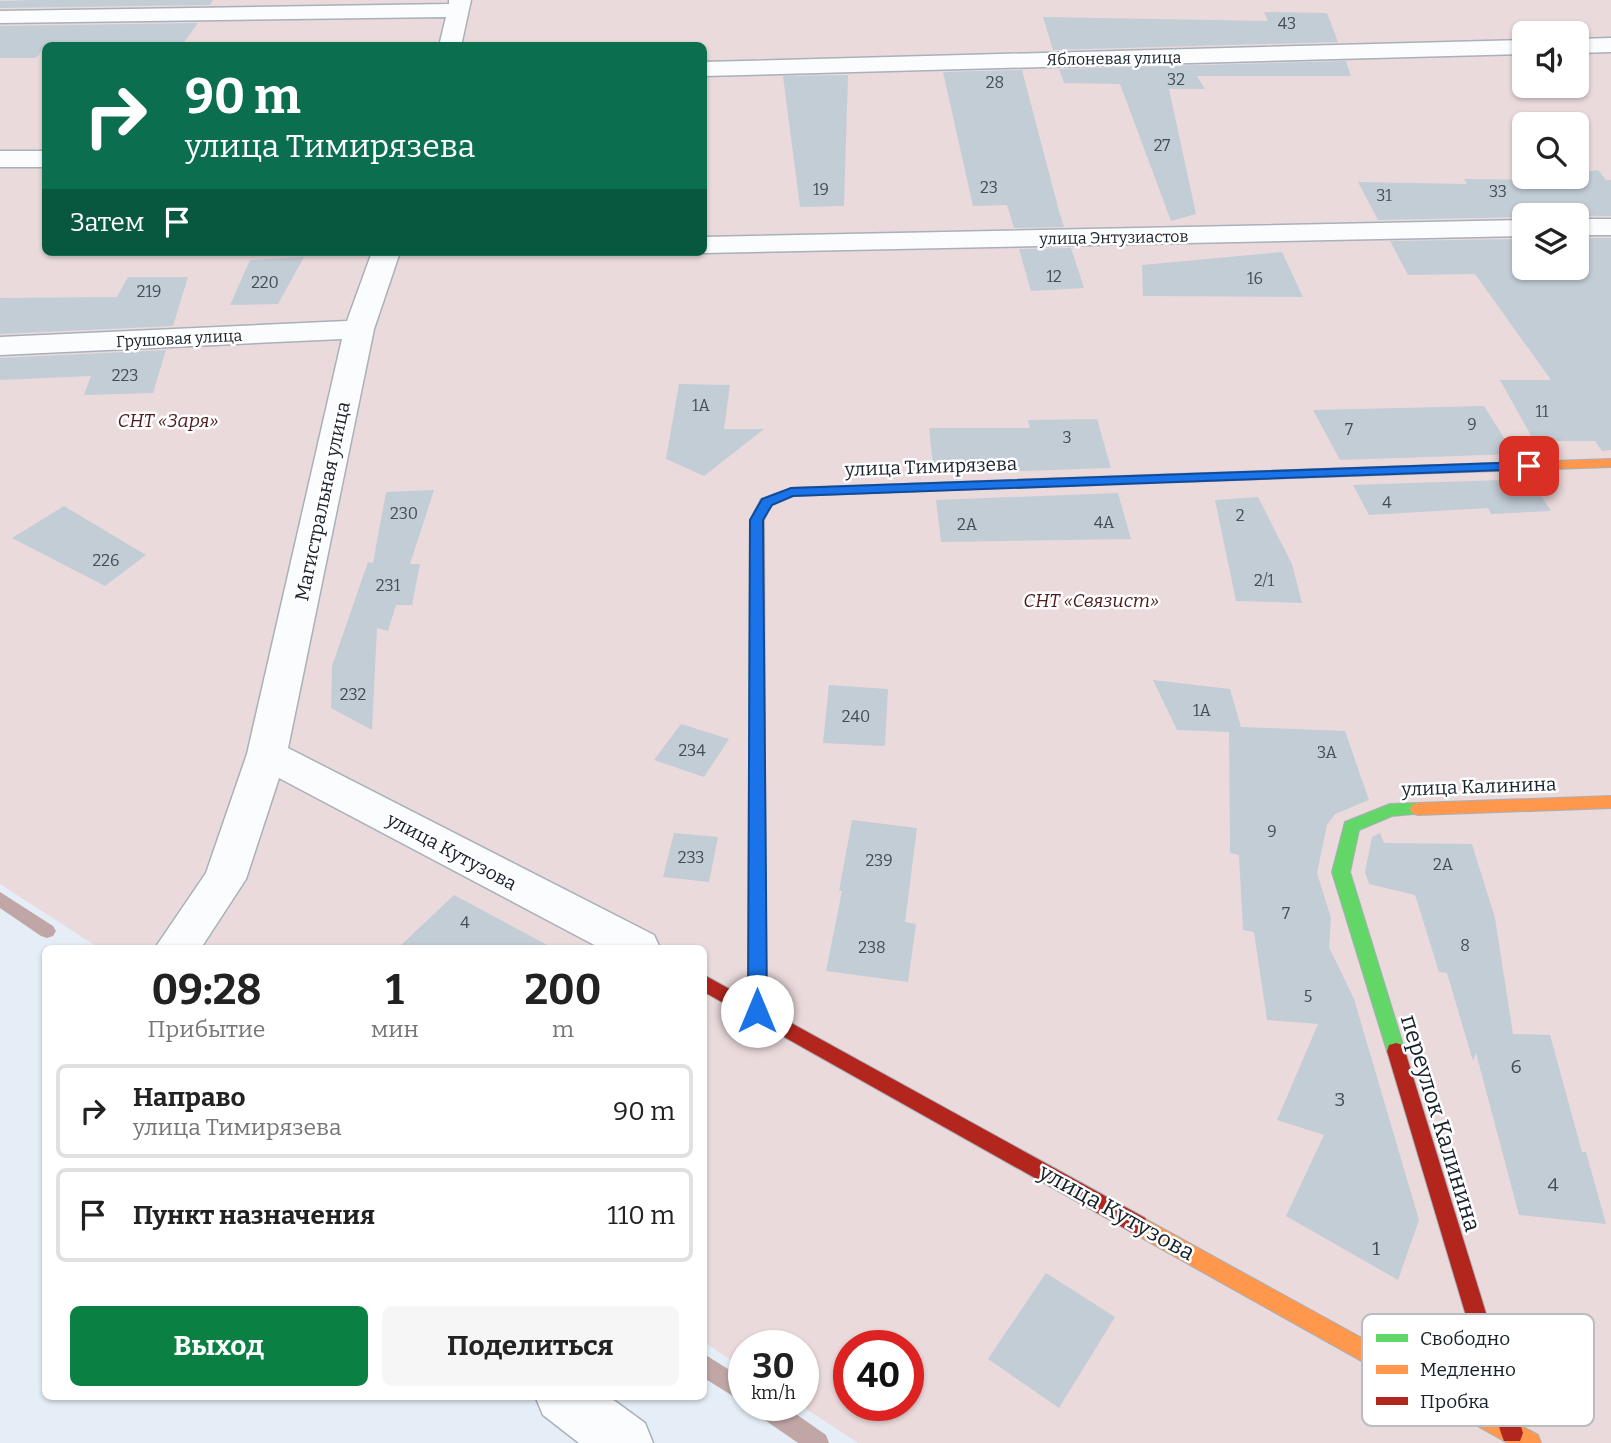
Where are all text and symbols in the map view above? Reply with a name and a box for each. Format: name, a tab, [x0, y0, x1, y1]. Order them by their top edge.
house number: 43	[1278, 14, 1296, 33]
map controls	[1512, 21, 1589, 280]
button: sound	[1512, 21, 1589, 98]
street label: Яблоневая улица	[1047, 48, 1182, 69]
text: 90 m	[185, 67, 301, 126]
icon: right	[70, 70, 161, 161]
house number: 32	[1167, 70, 1185, 89]
house number: 28	[986, 73, 1004, 92]
button: search	[1512, 112, 1589, 189]
text: улица Тимирязева	[185, 127, 475, 165]
house number: 27	[1154, 136, 1170, 155]
house number: 23	[980, 178, 998, 197]
house number: 19	[813, 180, 829, 199]
house number: 33	[1489, 182, 1507, 201]
house number: 31	[1376, 186, 1392, 205]
icon: arrive	[158, 203, 196, 241]
button: layers	[1512, 203, 1589, 280]
text: Затем	[70, 207, 144, 238]
street label: улица Энтузиастов	[1038, 227, 1189, 248]
house number: 12	[1046, 267, 1062, 286]
house number: 16	[1247, 269, 1263, 288]
house number: 220	[251, 273, 279, 292]
house number: 219	[137, 282, 161, 301]
street label: Грушовая улица	[115, 326, 243, 351]
house number: 223	[112, 366, 138, 385]
house number: 1А	[692, 396, 711, 415]
street label: Магистральная улица	[290, 399, 355, 603]
house number: 11	[1536, 402, 1549, 421]
park label: СНТ «Заря»	[117, 409, 219, 432]
house number: 9	[1467, 415, 1477, 434]
house number: 7	[1345, 420, 1353, 439]
house number: 3	[1062, 428, 1072, 447]
pin	[1499, 436, 1559, 496]
icon: arrive	[1510, 447, 1548, 485]
street label: улица Тимирязева	[843, 452, 1018, 481]
house number: 4	[1382, 493, 1392, 512]
house number: 230	[390, 504, 418, 523]
house number: 2	[1236, 506, 1244, 525]
house number: 4А	[1094, 513, 1115, 532]
house number: 2А	[957, 515, 978, 534]
house number: 226	[93, 551, 119, 570]
house number: 2/1	[1254, 571, 1275, 590]
house number: 231	[376, 576, 401, 595]
park label: СНТ «Связист»	[1023, 589, 1159, 612]
house number: 232	[340, 685, 366, 704]
house number: 1А	[1193, 701, 1212, 720]
house number: 240	[842, 707, 870, 726]
house number: 234	[678, 741, 706, 760]
house number: 3А	[1317, 743, 1338, 762]
street label: улица Калинина	[1400, 772, 1558, 801]
street label: улица Кутузова	[382, 807, 521, 896]
house number: 9	[1267, 822, 1277, 841]
house number: 233	[678, 848, 704, 867]
house number: 239	[865, 851, 893, 870]
house number: 2А	[1433, 855, 1454, 874]
house number: 7	[1282, 904, 1290, 923]
house number: 4	[460, 913, 470, 932]
house number: 8	[1460, 936, 1470, 955]
house number: 238	[858, 938, 886, 957]
text: 09:28	[151, 965, 262, 1015]
text: 1	[386, 965, 404, 1015]
text: 200	[524, 965, 601, 1015]
position arrow	[720, 974, 794, 1048]
house number: 5	[1304, 987, 1312, 1006]
street label: переулок Калинина	[1395, 1011, 1487, 1235]
text: Прибытие	[148, 1015, 265, 1043]
text: мин	[371, 1015, 419, 1043]
text: m	[552, 1015, 574, 1043]
house number: 6	[1510, 1055, 1522, 1078]
text: Направо	[133, 1082, 246, 1113]
house number: 3	[1335, 1088, 1345, 1111]
icon: right	[74, 1092, 112, 1130]
text: 90 m	[613, 1096, 675, 1127]
text: улица Тимирязева	[133, 1113, 342, 1141]
street label: улица Кутузова	[1033, 1157, 1200, 1267]
house number: 4	[1547, 1173, 1559, 1196]
icon: arrive	[74, 1196, 112, 1234]
text: Пункт назначения	[133, 1200, 375, 1231]
text: 110 m	[607, 1200, 675, 1231]
house number: 1	[1372, 1237, 1380, 1260]
button: Выход	[70, 1306, 368, 1386]
button: Поделиться	[382, 1306, 679, 1386]
legend	[1362, 1314, 1594, 1426]
text: Свободно	[1420, 1327, 1510, 1350]
speed limit sign: 40	[833, 1330, 924, 1421]
text: 30	[752, 1345, 795, 1387]
text: Медленно	[1420, 1358, 1516, 1381]
text: km/h	[751, 1382, 796, 1404]
text: Пробка	[1420, 1390, 1490, 1413]

